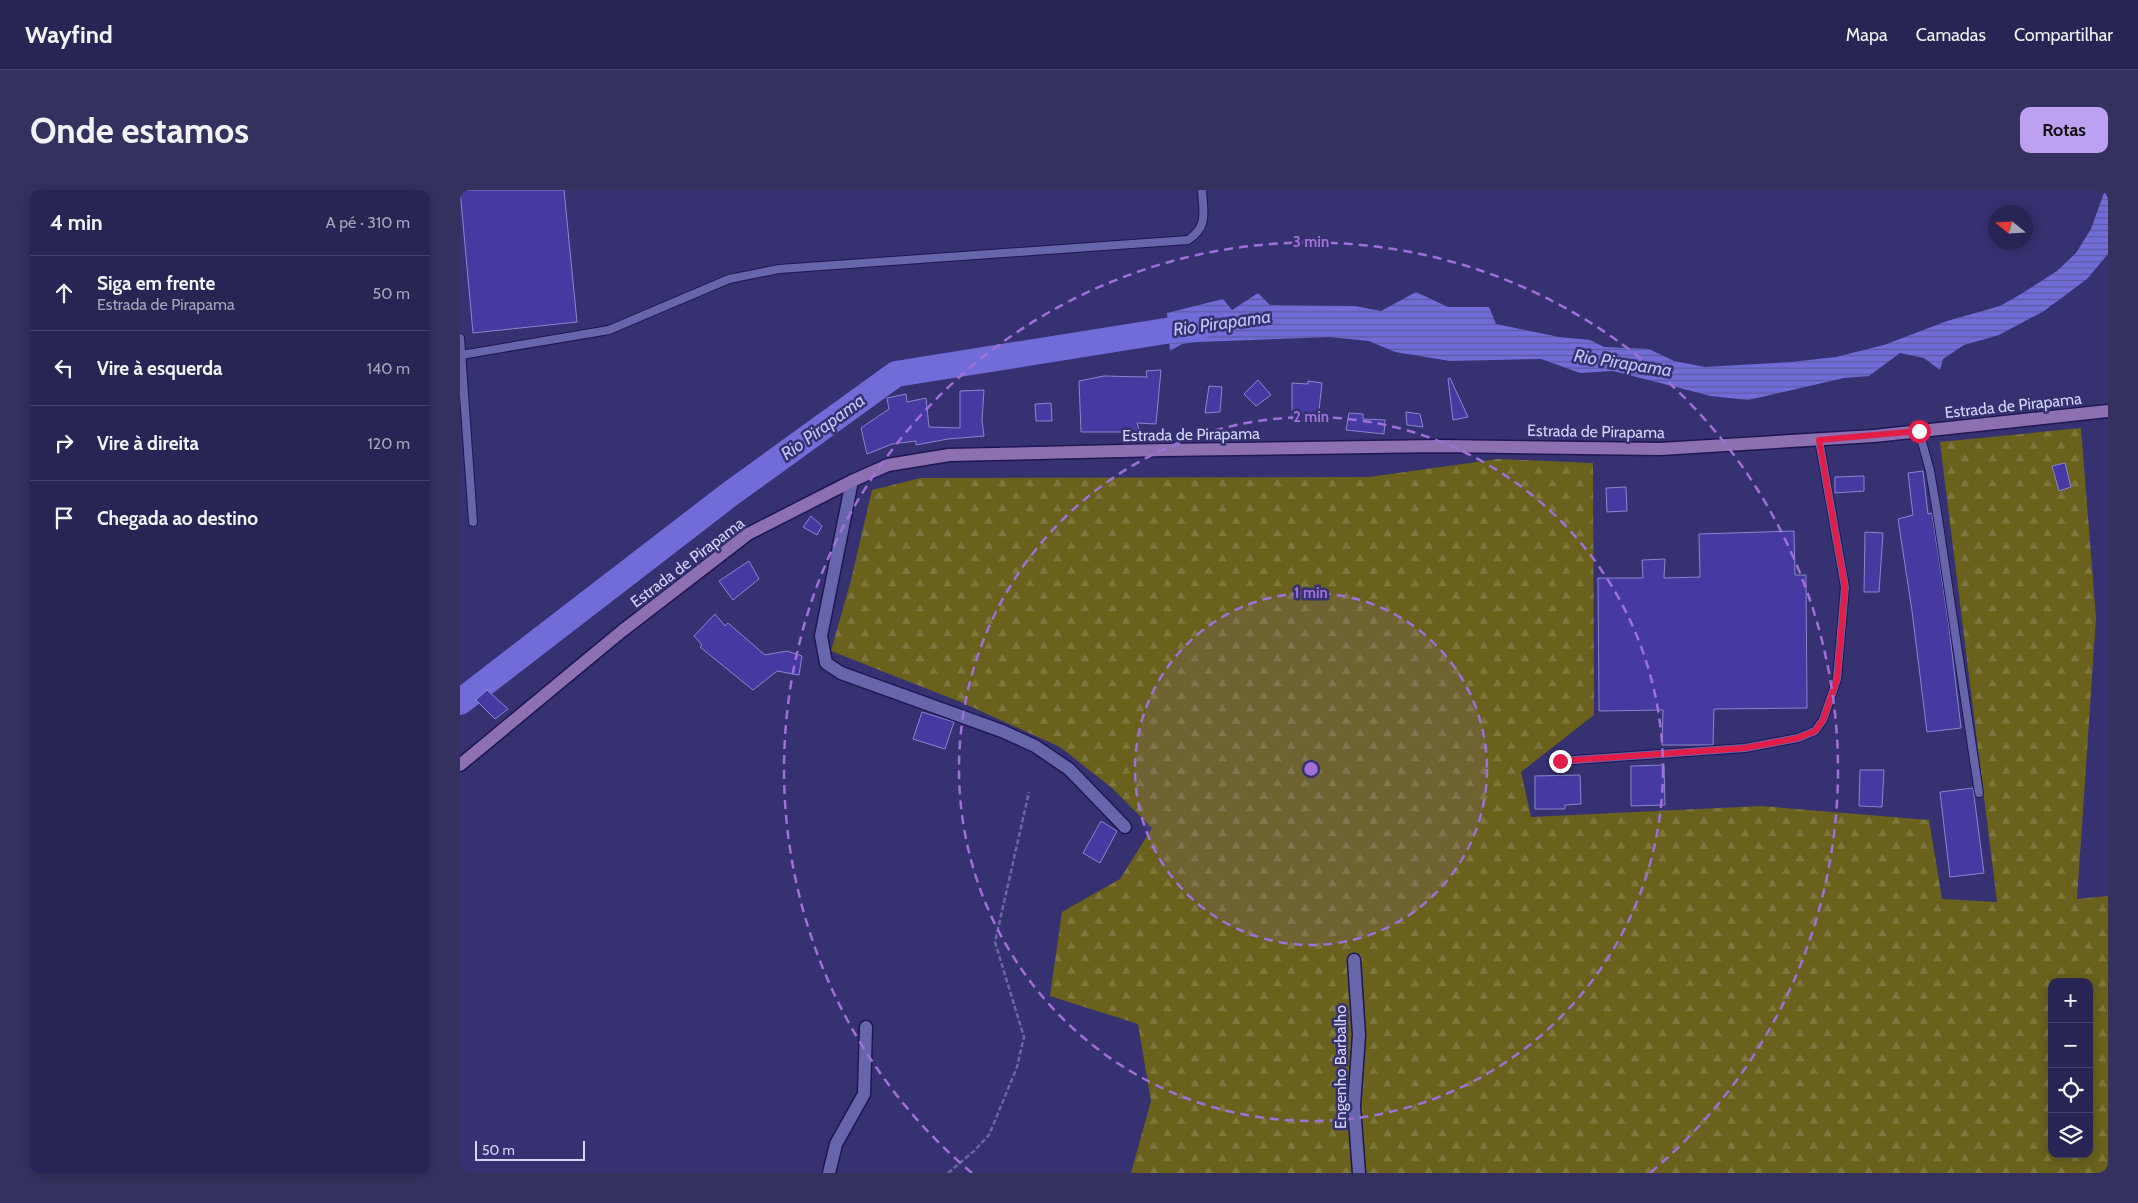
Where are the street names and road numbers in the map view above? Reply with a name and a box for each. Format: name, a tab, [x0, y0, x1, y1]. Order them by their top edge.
street label: Estrada de Pirapama	[1944, 389, 2083, 422]
street label: Estrada de Pirapama	[1527, 421, 1665, 442]
street label: Estrada de Pirapama	[1122, 424, 1260, 445]
street label: Estrada de Pirapama	[627, 513, 748, 611]
street label: Engenho Barbalho	[1331, 1005, 1350, 1129]

